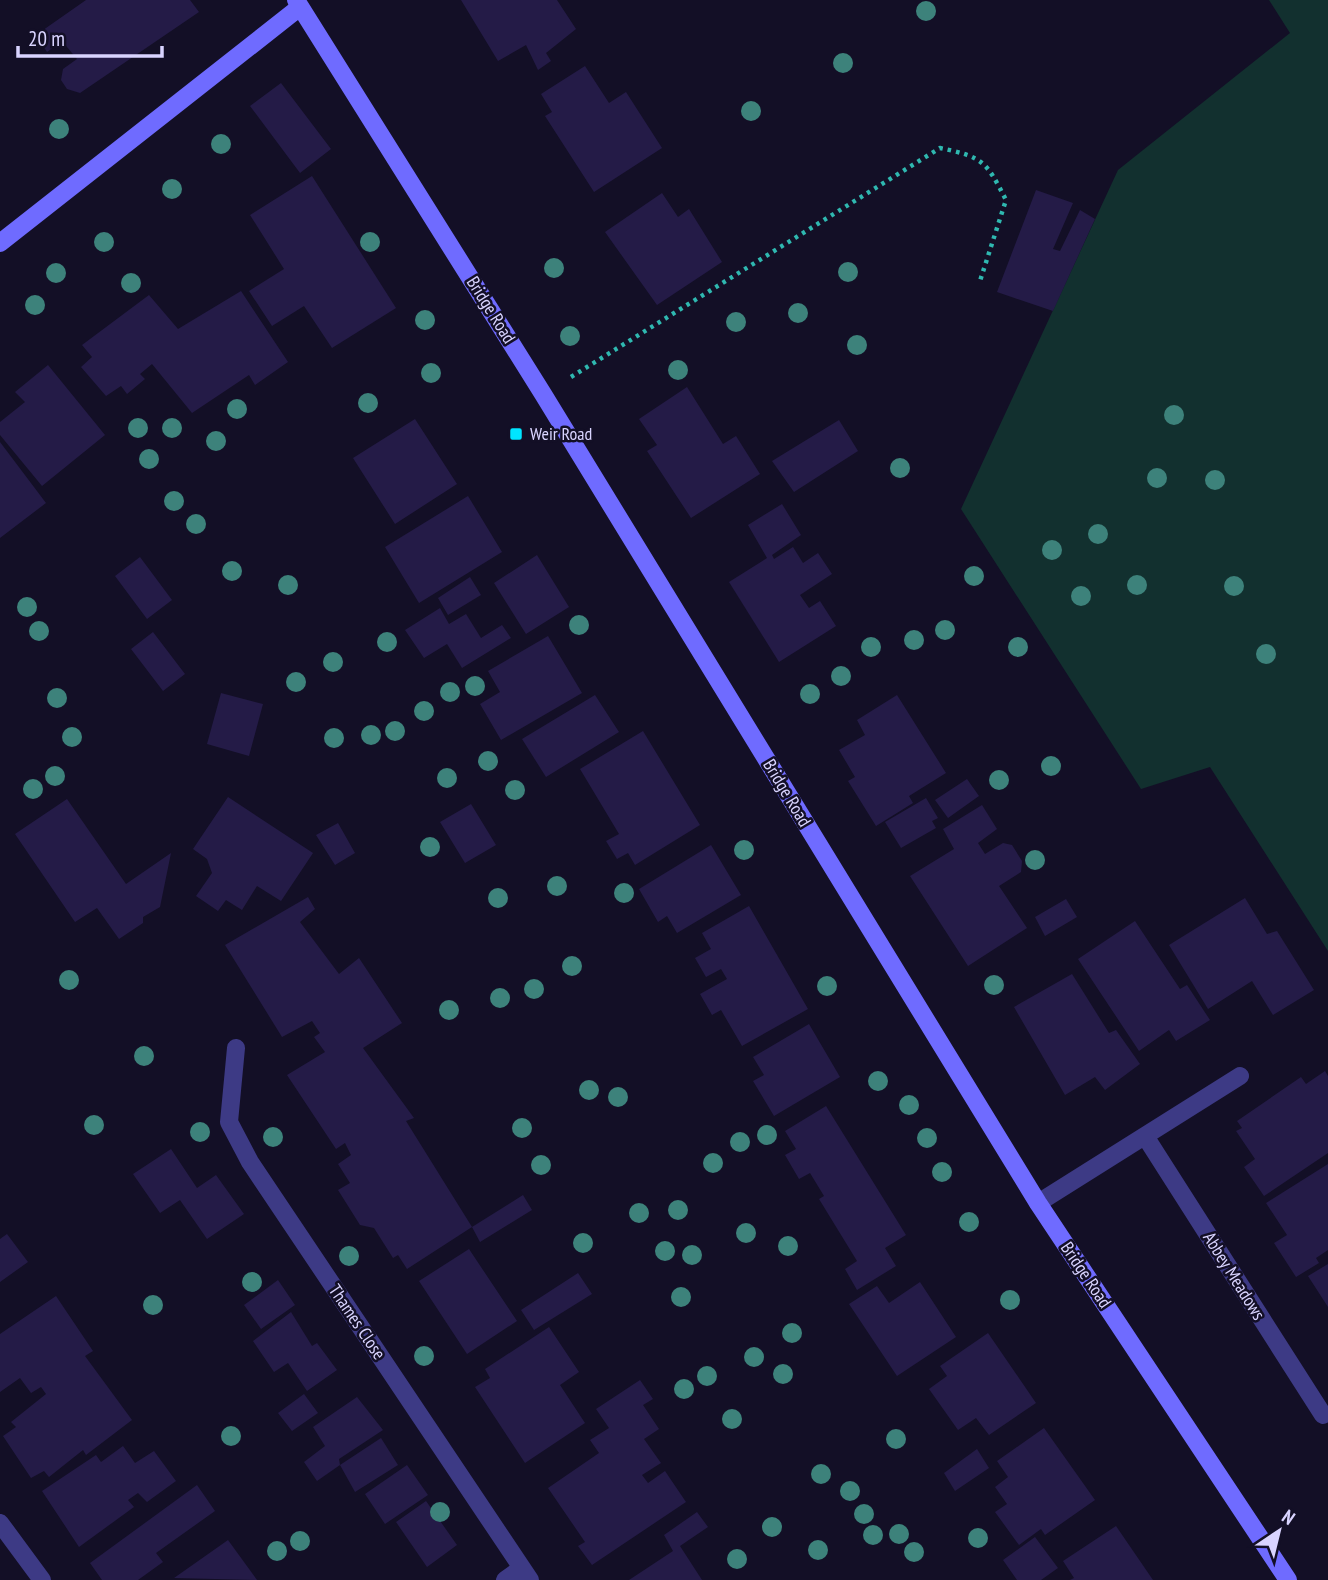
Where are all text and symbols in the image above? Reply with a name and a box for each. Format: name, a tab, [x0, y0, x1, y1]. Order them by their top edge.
scale bar	[18, 14, 161, 58]
text: 20 m	[28, 25, 65, 52]
street label: Bridge Road	[462, 272, 521, 348]
place label: Weir Road	[530, 422, 592, 445]
marker: Weir Road	[508, 426, 524, 442]
street label: Bridge Road	[758, 755, 817, 831]
street label: Abbey Meadows	[1198, 1227, 1271, 1324]
street label: Bridge Road	[1056, 1237, 1117, 1312]
street label: Thames Close	[324, 1280, 391, 1364]
north arrow	[1244, 1496, 1314, 1566]
text: N	[1278, 1504, 1300, 1530]

